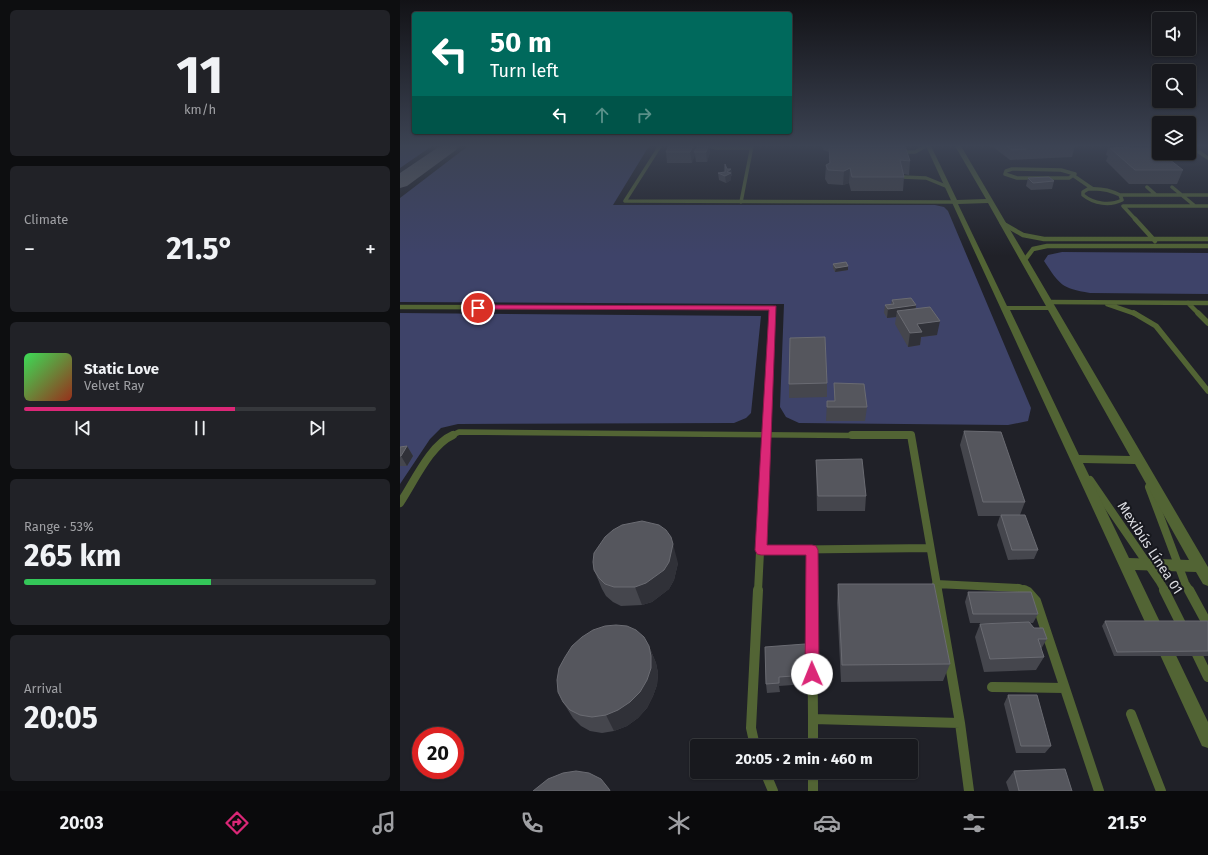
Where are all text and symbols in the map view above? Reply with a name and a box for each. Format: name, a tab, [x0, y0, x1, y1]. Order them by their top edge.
map controls	[1152, 12, 1196, 160]
button: sound	[1152, 12, 1196, 56]
text: 50 m	[490, 26, 552, 59]
icon: left	[424, 28, 476, 80]
text: 11	[176, 44, 224, 107]
text: Turn left	[490, 60, 559, 82]
button: search	[1152, 64, 1196, 108]
text: km/h	[184, 102, 216, 117]
icon: left	[549, 104, 571, 126]
icon: ahead	[591, 104, 613, 126]
icon: right	[633, 104, 655, 126]
button: layers	[1152, 116, 1196, 160]
text: Climate	[24, 212, 68, 227]
text: 21.5°	[166, 231, 234, 267]
text: −	[24, 236, 35, 263]
text: +	[365, 236, 376, 263]
pin	[461, 291, 495, 325]
icon: arrive	[467, 297, 489, 319]
text: Static Love	[84, 360, 159, 378]
text: Velvet Ray	[84, 378, 144, 393]
icon: previous	[72, 417, 94, 439]
icon: pause	[189, 417, 211, 439]
icon: next	[306, 417, 328, 439]
street label: Mexibús Línea 01	[1114, 498, 1186, 598]
text: Range · 53%	[24, 519, 94, 534]
text: 265 km	[24, 538, 121, 574]
position arrow	[791, 653, 833, 695]
text: Arrival	[24, 681, 62, 696]
text: 20:05	[24, 700, 98, 736]
speed limit sign: 20	[412, 727, 464, 779]
text: 20:05 · 2 min · 460 m	[735, 750, 873, 768]
icon: directions	[223, 809, 251, 837]
icon: music	[370, 809, 398, 837]
icon: phone	[518, 809, 546, 837]
icon: climate	[665, 809, 693, 837]
icon: car	[813, 809, 841, 837]
icon: filters	[960, 809, 988, 837]
text: 20:03	[60, 812, 104, 834]
text: 21.5°	[1108, 812, 1148, 834]

